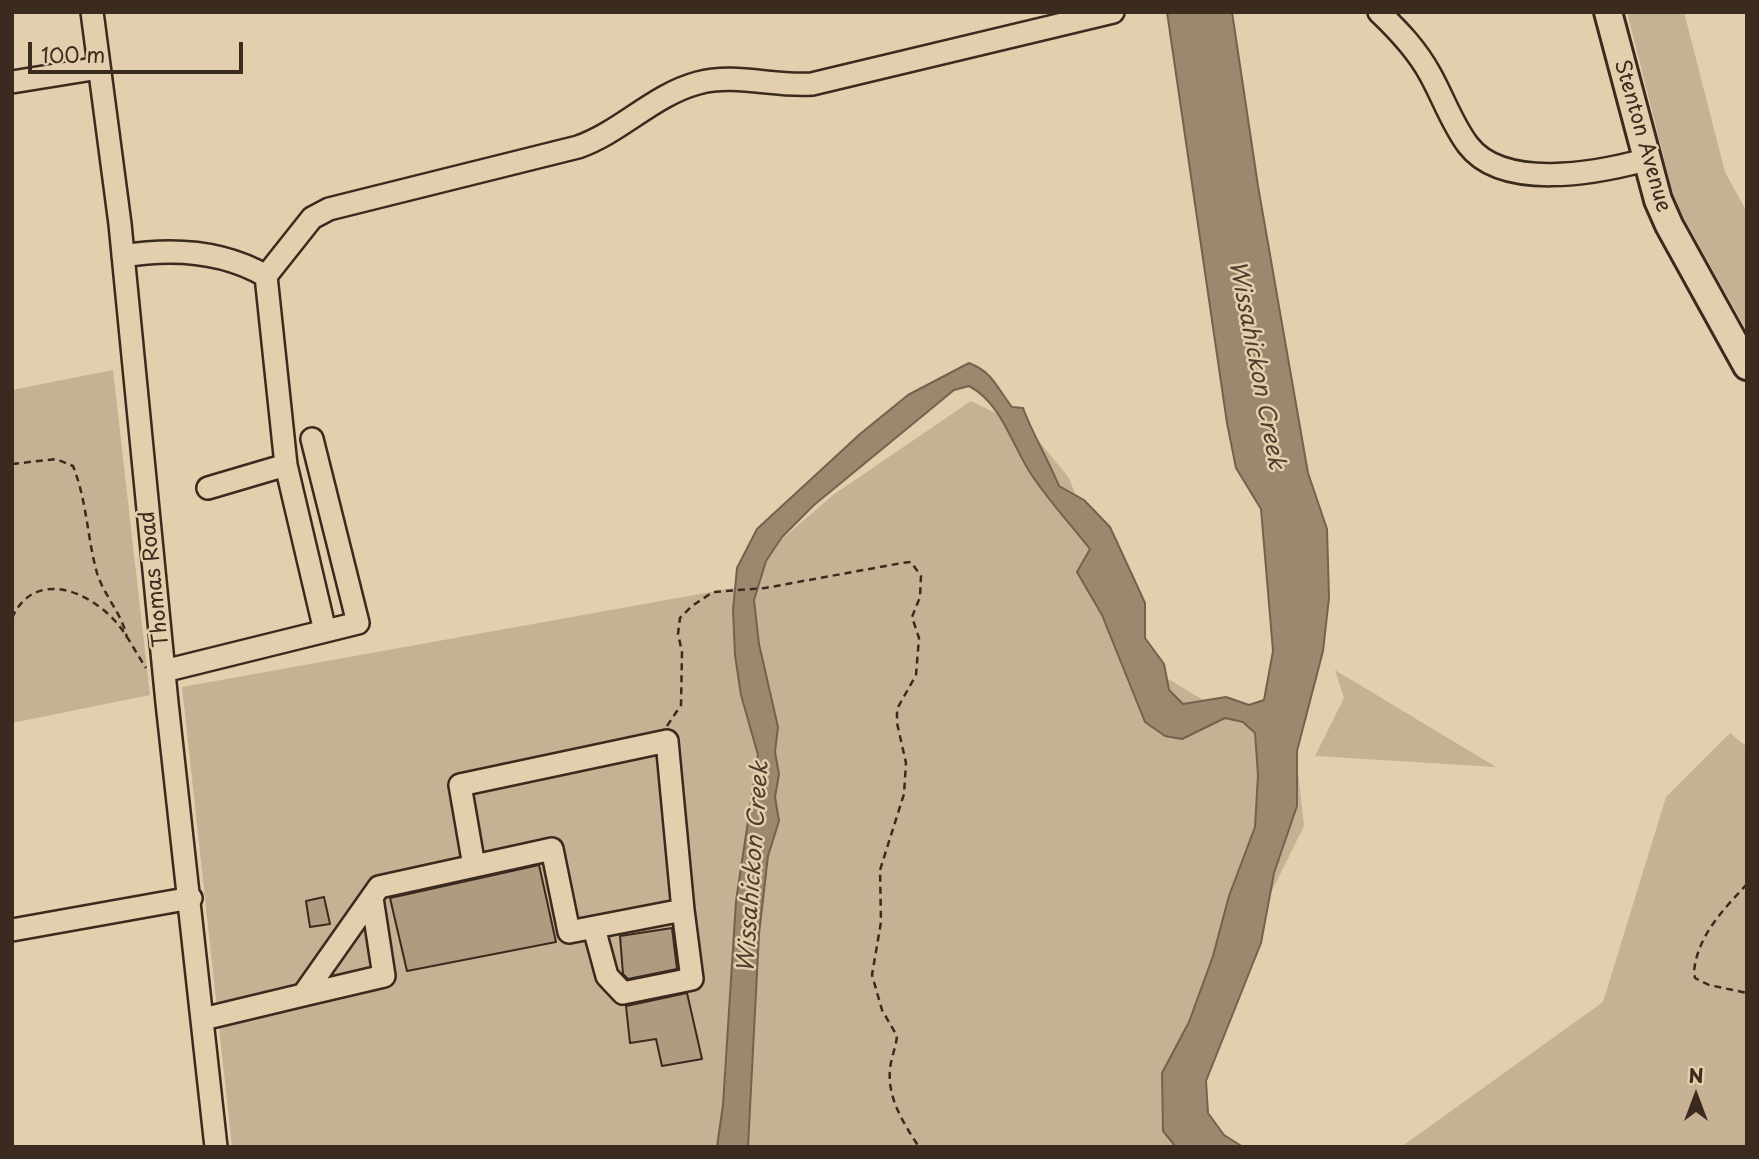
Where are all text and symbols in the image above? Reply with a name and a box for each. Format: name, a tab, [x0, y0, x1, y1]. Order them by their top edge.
scale bar	[32, 28, 247, 72]
text: 100 m	[41, 38, 105, 70]
street label: Stenton Avenue	[1608, 57, 1676, 215]
water label: Wissahickon Creek	[1222, 258, 1290, 472]
street label: Thomas Road	[135, 510, 175, 648]
water label: Wissahickon Creek	[733, 760, 775, 974]
north arrow	[1661, 1061, 1731, 1131]
text: N	[1688, 1061, 1704, 1089]

